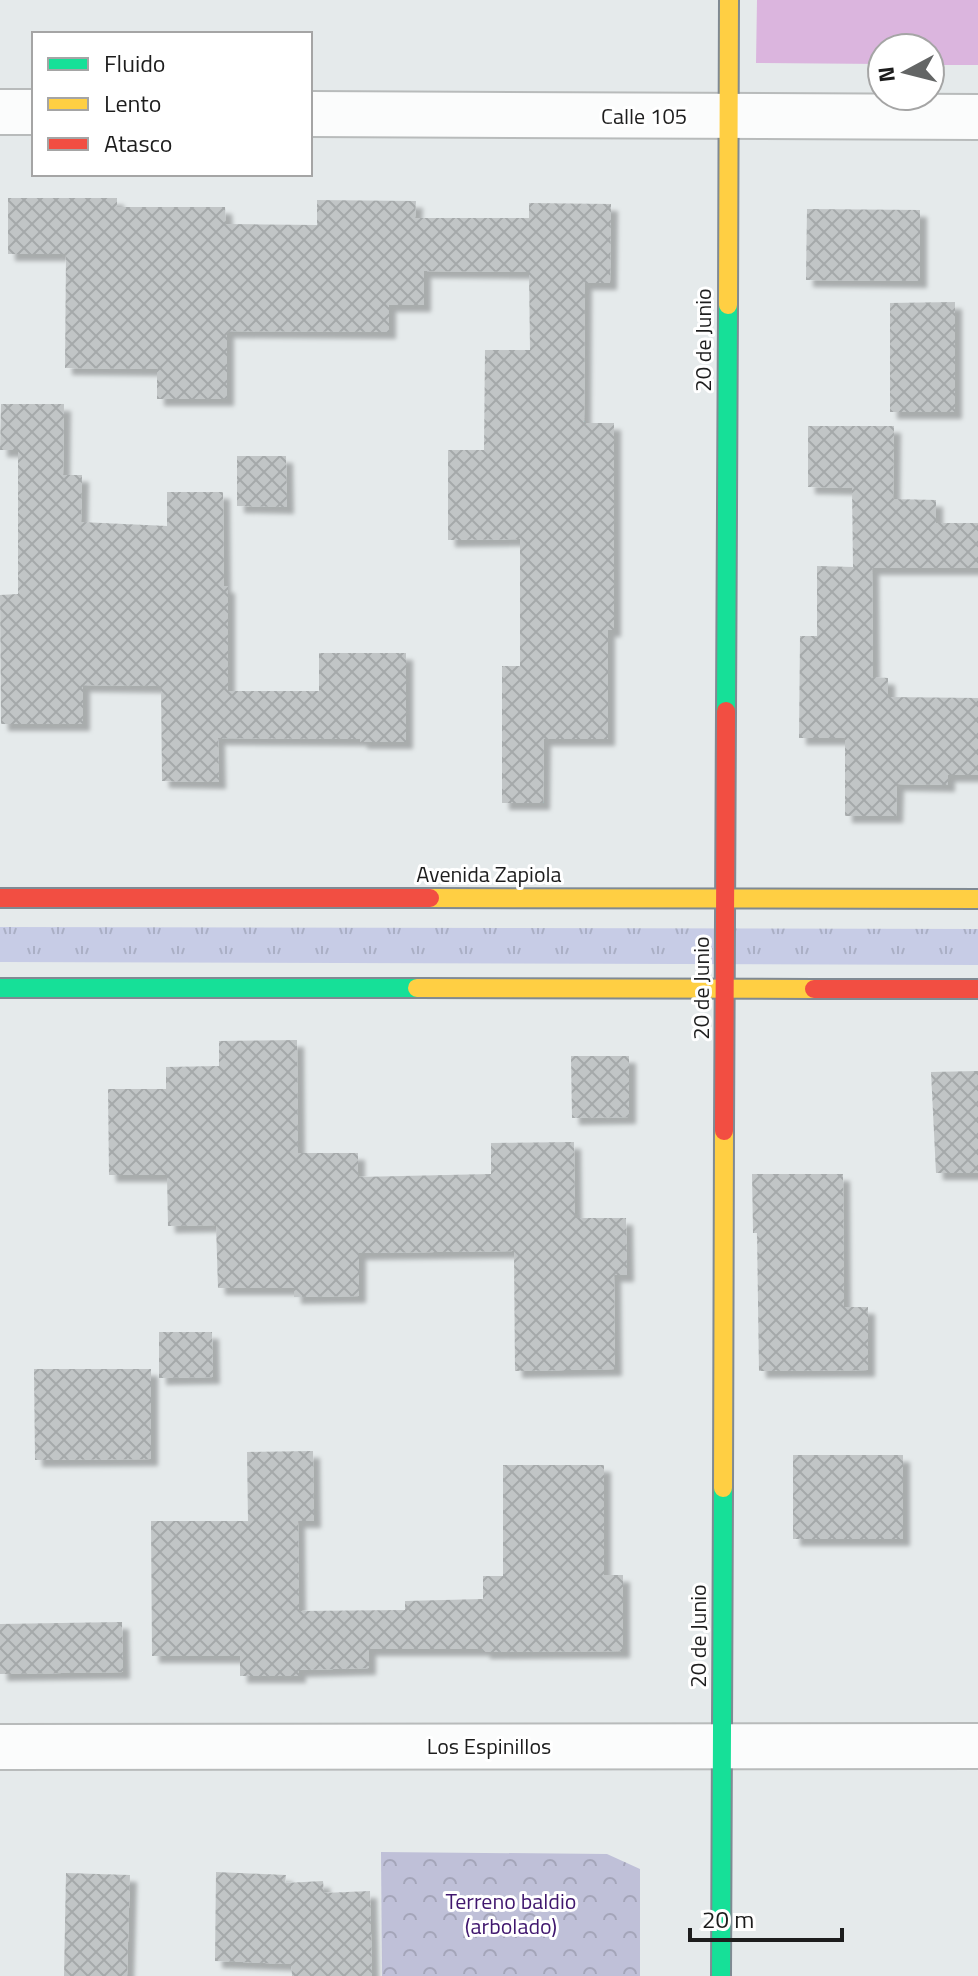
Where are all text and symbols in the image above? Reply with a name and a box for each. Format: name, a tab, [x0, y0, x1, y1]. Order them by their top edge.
legend	[32, 32, 312, 176]
north arrow	[866, 32, 946, 112]
text: Fluido	[104, 45, 166, 81]
text: N	[868, 65, 904, 84]
text: Lento	[104, 85, 161, 121]
street label: Calle 105	[601, 99, 687, 133]
text: Atasco	[104, 125, 173, 161]
street label: 20 de Junio	[686, 288, 720, 392]
street label: Avenida Zapiola	[416, 857, 562, 891]
street label: 20 de Junio	[684, 936, 718, 1040]
street label: 20 de Junio	[681, 1584, 715, 1688]
street label: Los Espinillos	[427, 1729, 551, 1763]
park label: Terreno baldio (arbolado)	[446, 1884, 576, 1943]
scale bar	[690, 1892, 842, 1942]
text: 20 m	[702, 1901, 754, 1937]

